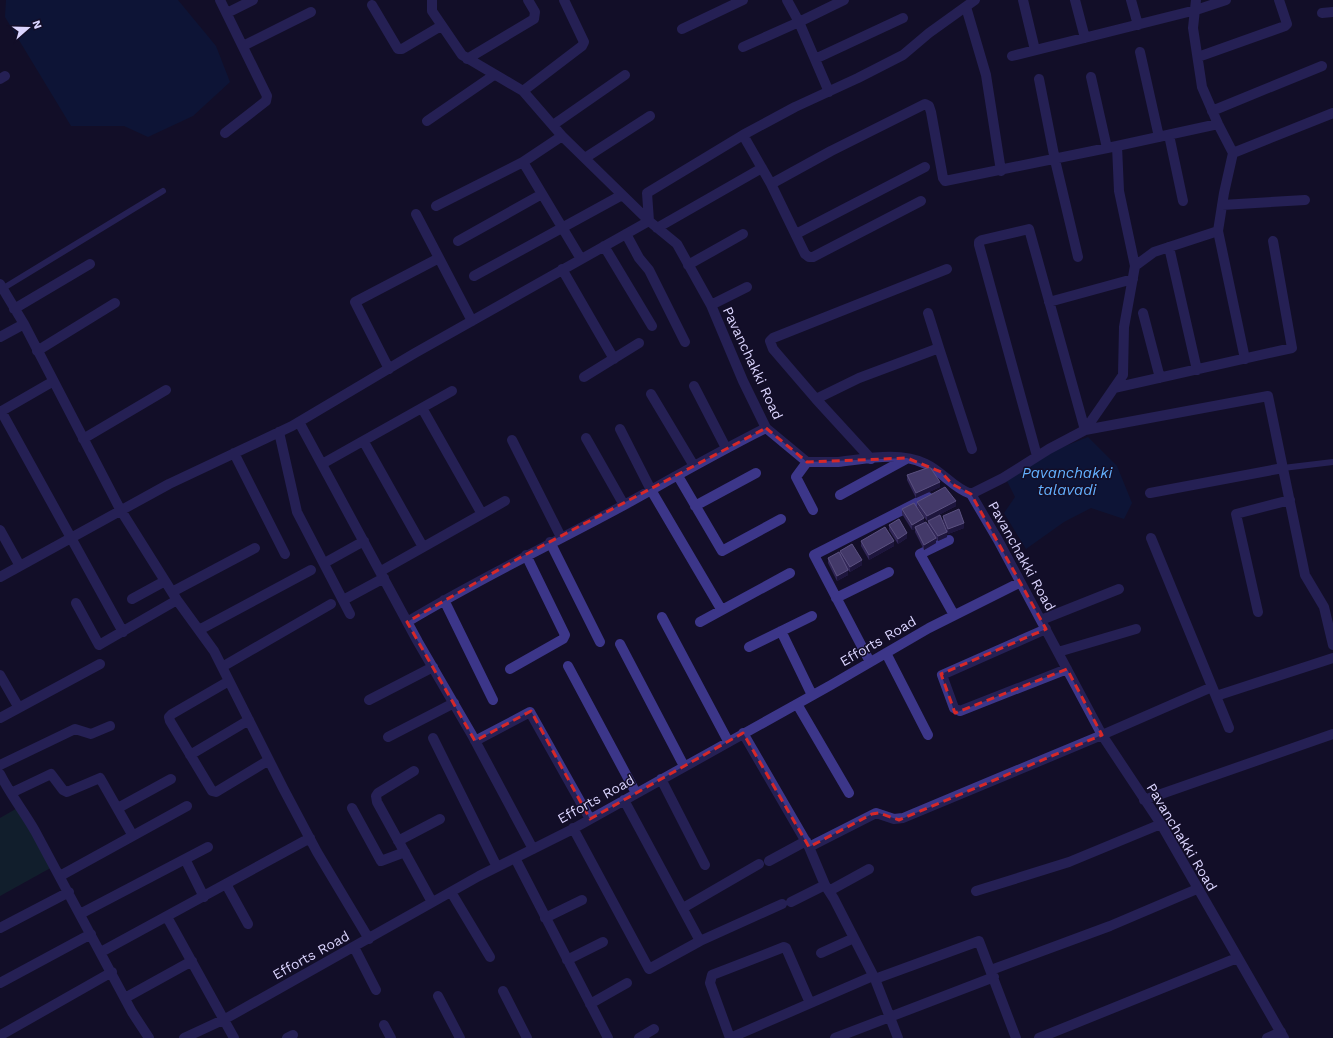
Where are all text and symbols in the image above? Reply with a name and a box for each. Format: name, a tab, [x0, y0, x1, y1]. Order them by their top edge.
north arrow	[8, 8, 48, 48]
text: N	[29, 19, 44, 31]
street label: Pavanchakki Road	[720, 304, 786, 422]
water label: Pavanchakki talavadi	[1022, 464, 1113, 499]
street label: Pavanchakki Road	[985, 498, 1059, 614]
street label: Efforts Road	[837, 613, 919, 669]
street label: Efforts Road	[555, 771, 637, 827]
street label: Pavanchakki Road	[1143, 780, 1221, 894]
street label: Efforts Road	[270, 927, 352, 983]

